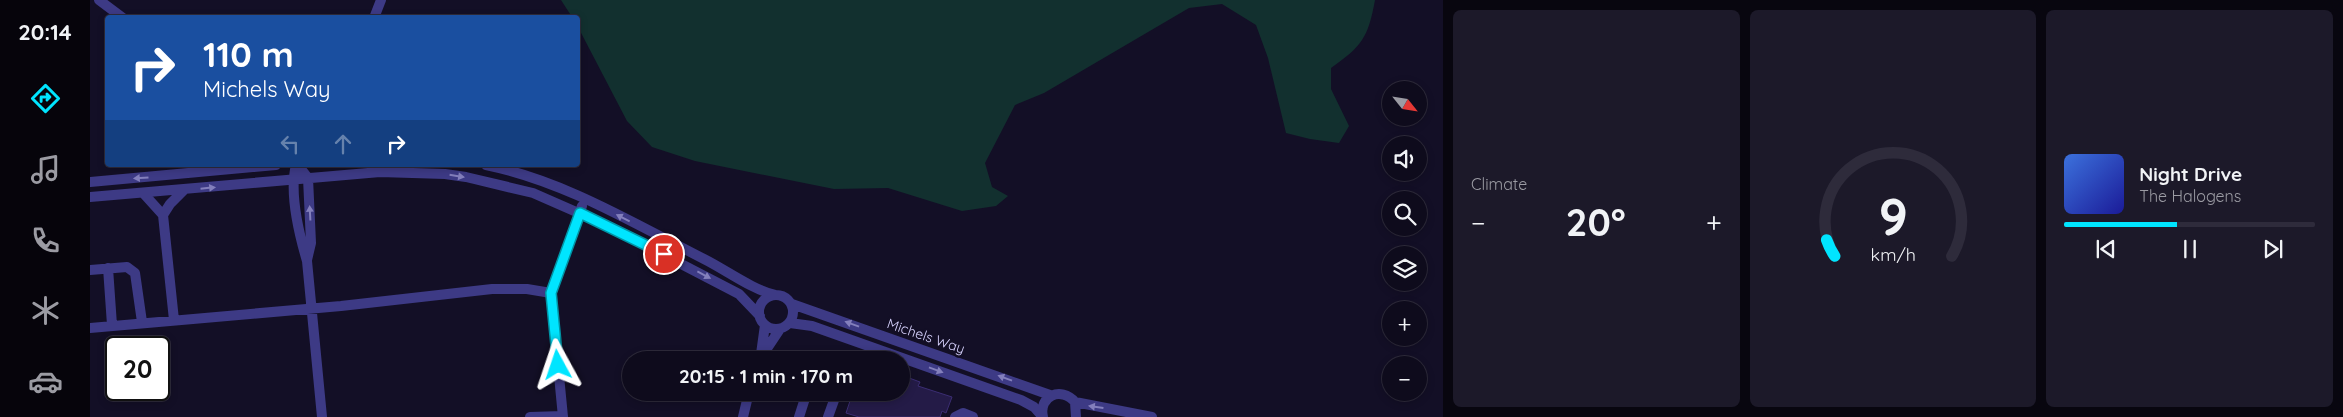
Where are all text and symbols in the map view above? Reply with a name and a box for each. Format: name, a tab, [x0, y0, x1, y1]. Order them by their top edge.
text: 20:14	[18, 18, 72, 46]
text: 110 m	[203, 32, 294, 76]
icon: right	[120, 35, 185, 100]
text: Michels Way	[203, 75, 331, 103]
icon: directions	[28, 81, 63, 116]
north arrow	[1382, 81, 1428, 126]
map controls	[1382, 81, 1427, 401]
icon: left	[276, 130, 304, 158]
icon: ahead	[329, 130, 357, 158]
icon: right	[382, 130, 410, 158]
button: sound	[1382, 136, 1427, 181]
icon: music	[28, 152, 63, 187]
text: Night Drive	[2139, 162, 2242, 186]
one-way arrow	[450, 172, 466, 180]
one-way arrow	[132, 174, 148, 182]
text: Climate	[1471, 174, 1527, 194]
text: 9	[1878, 183, 1908, 248]
one-way arrow	[201, 184, 217, 192]
text: The Halogens	[2139, 186, 2241, 206]
button: search	[1382, 191, 1427, 236]
text: 20°	[1566, 198, 1626, 246]
one-way arrow	[305, 205, 313, 221]
text: −	[1471, 205, 1486, 240]
text: +	[1706, 205, 1722, 240]
one-way arrow	[616, 214, 630, 222]
icon: phone	[28, 223, 63, 258]
pin	[643, 233, 685, 275]
icon: previous	[2092, 235, 2120, 263]
icon: pause	[2176, 235, 2204, 263]
icon: next	[2259, 235, 2287, 263]
icon: arrive	[650, 240, 678, 268]
text: km/h	[1870, 243, 1916, 265]
button: layers	[1382, 246, 1427, 291]
one-way arrow	[697, 271, 711, 279]
icon: climate	[28, 293, 63, 328]
button: +	[1382, 301, 1427, 346]
street label: Michels Way	[885, 314, 967, 358]
one-way arrow	[844, 320, 859, 328]
speed limit sign: 20	[105, 336, 170, 401]
position arrow	[531, 338, 583, 390]
button: −	[1382, 356, 1427, 401]
icon: car	[28, 364, 63, 399]
text: 20:15 · 1 min · 170 m	[679, 364, 853, 388]
one-way arrow	[929, 366, 944, 374]
one-way arrow	[997, 374, 1012, 382]
one-way arrow	[1088, 403, 1104, 411]

